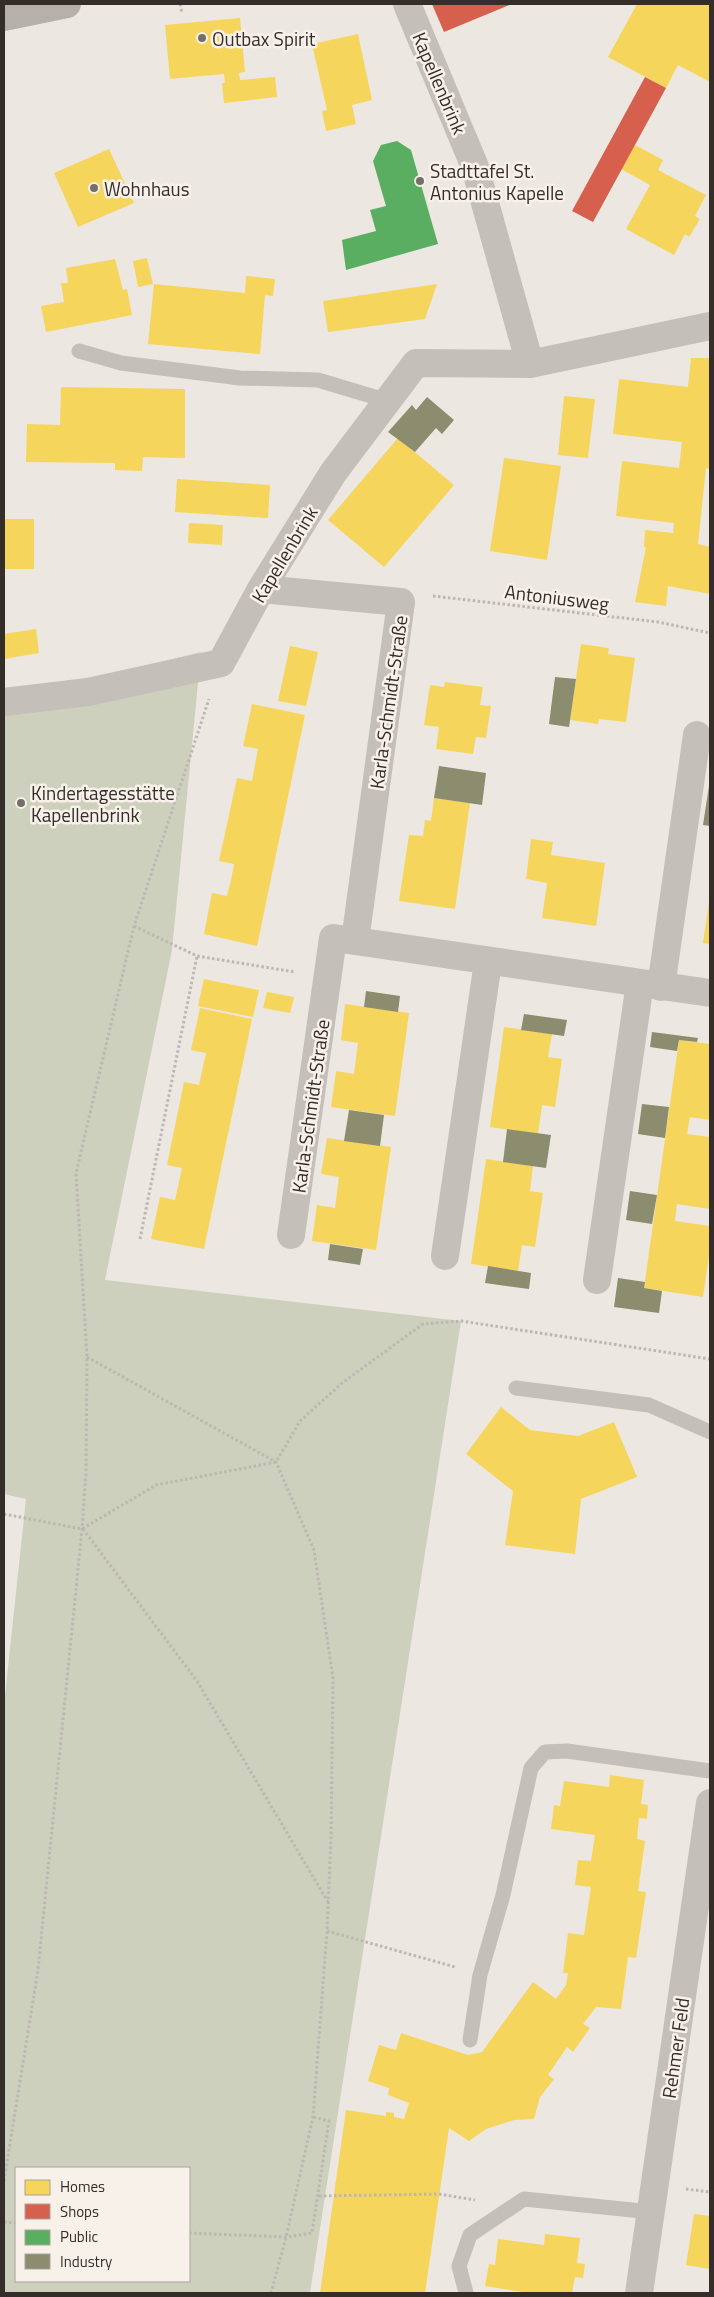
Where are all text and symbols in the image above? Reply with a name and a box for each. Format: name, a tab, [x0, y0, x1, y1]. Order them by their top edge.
place label: Outbax Spirit	[212, 24, 316, 53]
street label: Kapellenbrink	[405, 27, 475, 139]
marker: Outbax Spirit	[196, 32, 208, 44]
place label: Stadttafel St. Antonius Kapelle	[430, 156, 564, 207]
place label: Wohnhaus	[104, 174, 190, 203]
marker: Stadttafel St. Antonius Kapelle	[414, 175, 426, 187]
marker: Wohnhaus	[88, 182, 100, 194]
street label: Kapellenbrink	[244, 500, 324, 608]
street label: Antoniusweg	[503, 576, 611, 618]
street label: Karla-Schmidt-Straße	[361, 613, 415, 791]
place label: Kindertagesstätte Kapellenbrink	[31, 778, 175, 829]
marker: Kindertagesstätte Kapellenbrink	[15, 797, 27, 809]
street label: Karla-Schmidt-Straße	[283, 1017, 337, 1195]
street label: Rehmer Feld	[654, 1996, 696, 2100]
legend	[15, 2167, 190, 2282]
text: Homes	[60, 2175, 105, 2198]
text: Shops	[60, 2200, 99, 2223]
text: Public	[60, 2225, 98, 2248]
text: Industry	[60, 2250, 112, 2273]

